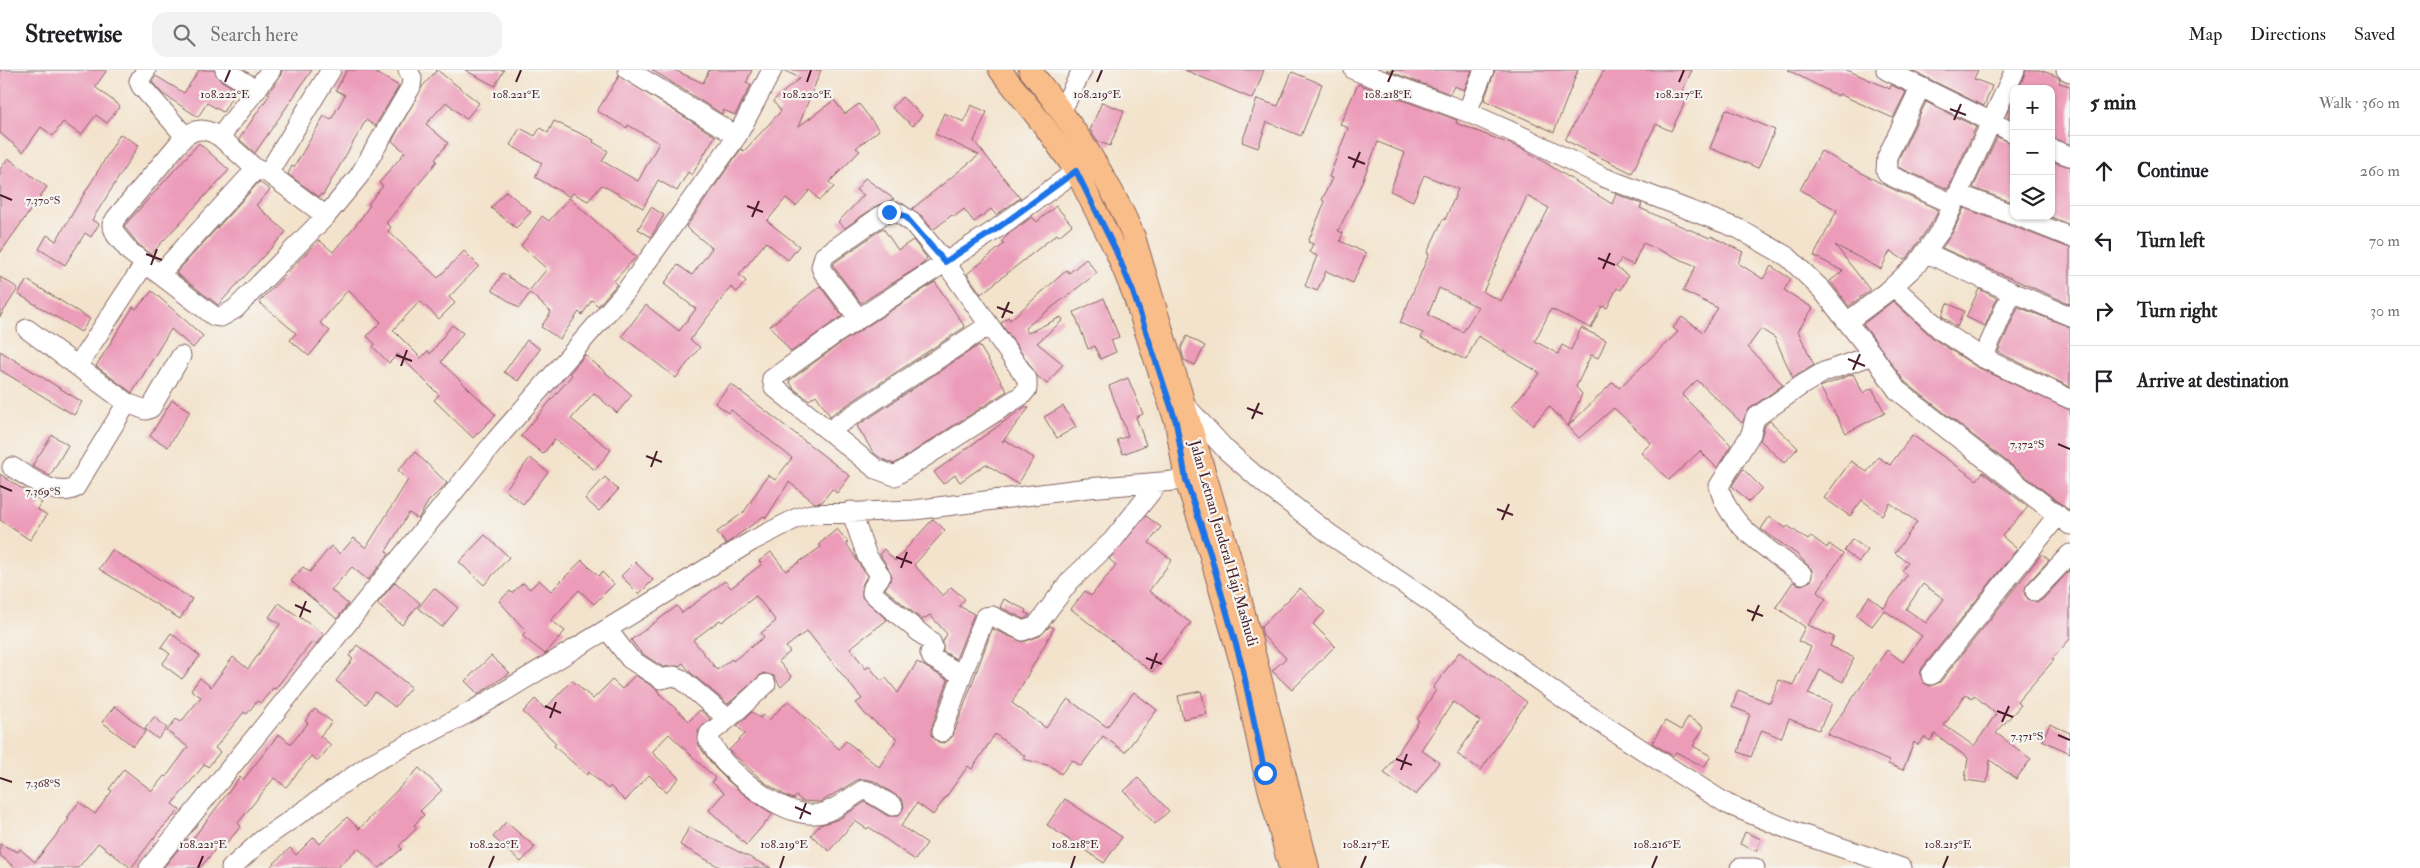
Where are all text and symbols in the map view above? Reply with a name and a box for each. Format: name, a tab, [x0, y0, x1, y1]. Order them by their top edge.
search box	[152, 12, 502, 57]
text: Streetwise	[25, 19, 122, 50]
icon: search	[170, 21, 198, 49]
text: Search here	[210, 23, 298, 47]
text: Map	[2189, 23, 2222, 46]
text: Directions	[2250, 23, 2326, 46]
text: Saved	[2354, 23, 2395, 46]
map controls	[2010, 85, 2055, 220]
button: +	[2010, 85, 2055, 130]
text: 108.222°E	[200, 87, 250, 102]
text: 108.221°E	[492, 87, 540, 102]
text: 108.220°E	[782, 87, 832, 102]
text: 108.219°E	[1073, 87, 1121, 102]
text: 108.218°E	[1364, 87, 1412, 102]
text: 108.217°E	[1655, 87, 1703, 102]
text: 5 min	[2090, 89, 2136, 116]
text: Walk · 360 m	[2319, 93, 2400, 113]
button: −	[2010, 130, 2055, 175]
icon: ahead	[2090, 157, 2118, 185]
text: Continue	[2137, 159, 2208, 183]
text: 260 m	[2360, 161, 2400, 181]
button: layers	[2010, 175, 2055, 220]
text: 7.370°S	[26, 193, 60, 208]
route end	[878, 201, 901, 224]
icon: left	[2090, 227, 2118, 255]
text: Turn left	[2137, 229, 2205, 253]
text: 70 m	[2369, 231, 2400, 251]
icon: right	[2090, 297, 2118, 325]
text: Turn right	[2137, 299, 2217, 323]
text: 30 m	[2370, 301, 2400, 321]
icon: arrive	[2090, 367, 2118, 395]
text: Arrive at destination	[2137, 369, 2289, 393]
street label: Jalan Letnan Jenderal Haji Mashudi	[1184, 437, 1262, 649]
text: 7.372°S	[2010, 437, 2044, 452]
text: 7.369°S	[25, 484, 61, 499]
text: 7.371°S	[2011, 729, 2043, 744]
route start	[1254, 762, 1277, 785]
text: 7.368°S	[26, 776, 60, 791]
text: 108.221°E	[179, 837, 227, 852]
text: 108.220°E	[469, 837, 519, 852]
text: 108.219°E	[760, 837, 808, 852]
text: 108.218°E	[1051, 837, 1099, 852]
text: 108.217°E	[1342, 837, 1390, 852]
text: 108.216°E	[1633, 837, 1681, 852]
text: 108.215°E	[1925, 837, 1972, 852]

